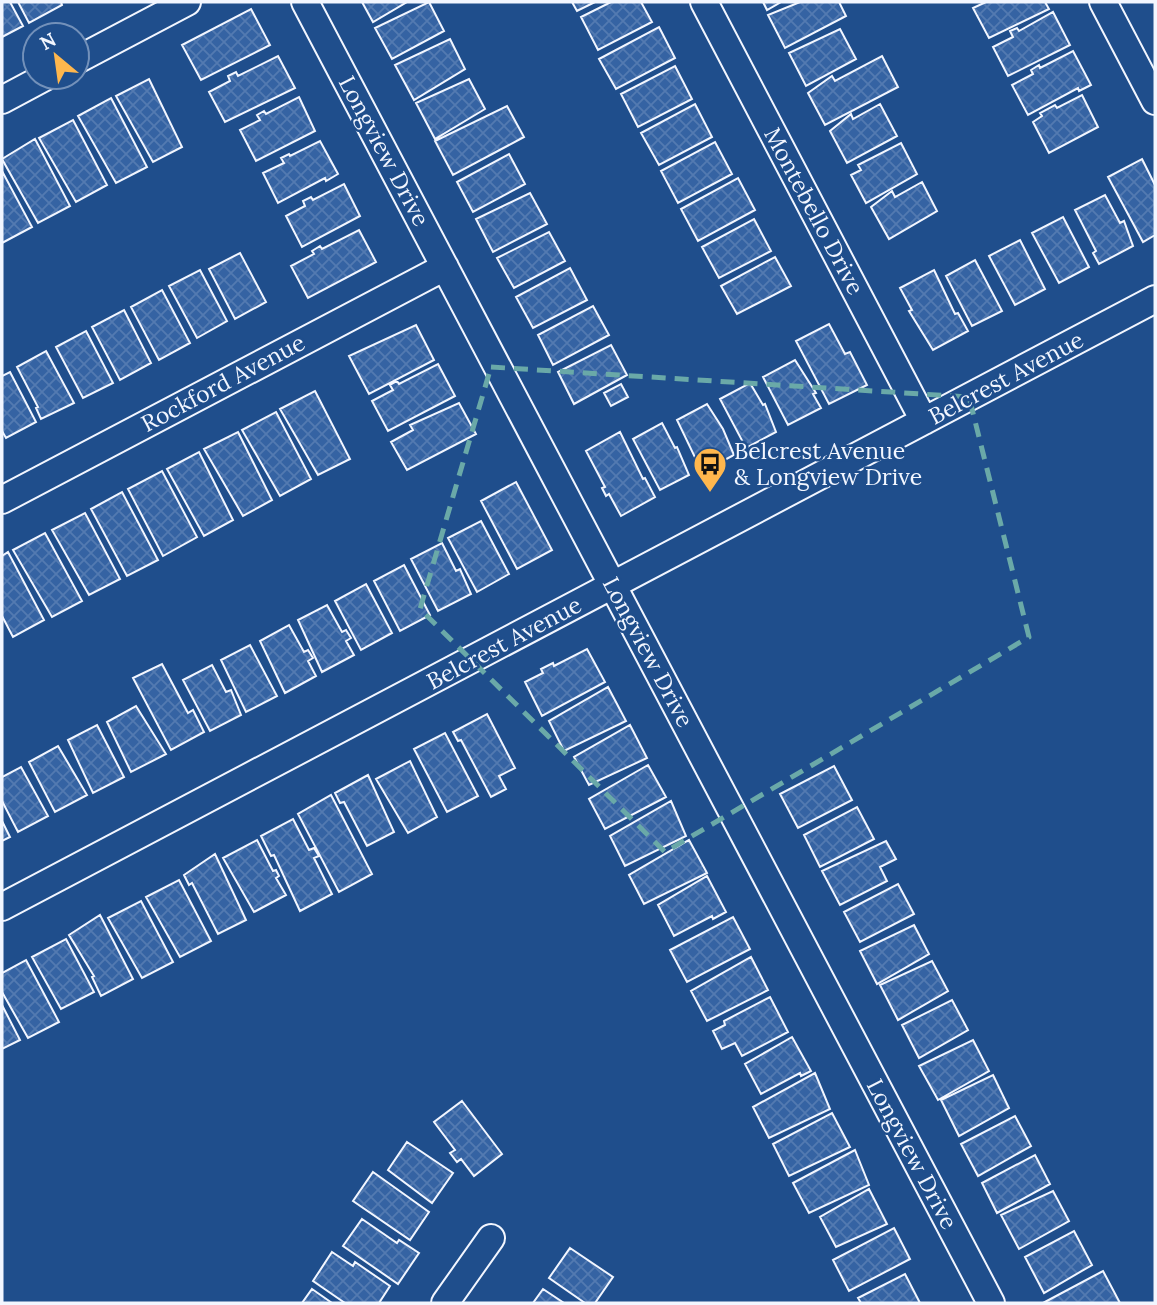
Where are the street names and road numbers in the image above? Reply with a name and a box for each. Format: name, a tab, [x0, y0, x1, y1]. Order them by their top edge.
street label: Longview Drive	[333, 71, 436, 231]
street label: Montebello Drive	[758, 122, 871, 299]
street label: Belcrest Avenue	[923, 325, 1088, 431]
street label: Rockford Avenue	[136, 327, 310, 438]
street label: Longview Drive	[597, 572, 700, 732]
street label: Belcrest Avenue	[421, 590, 586, 696]
street label: Longview Drive	[861, 1074, 964, 1234]

